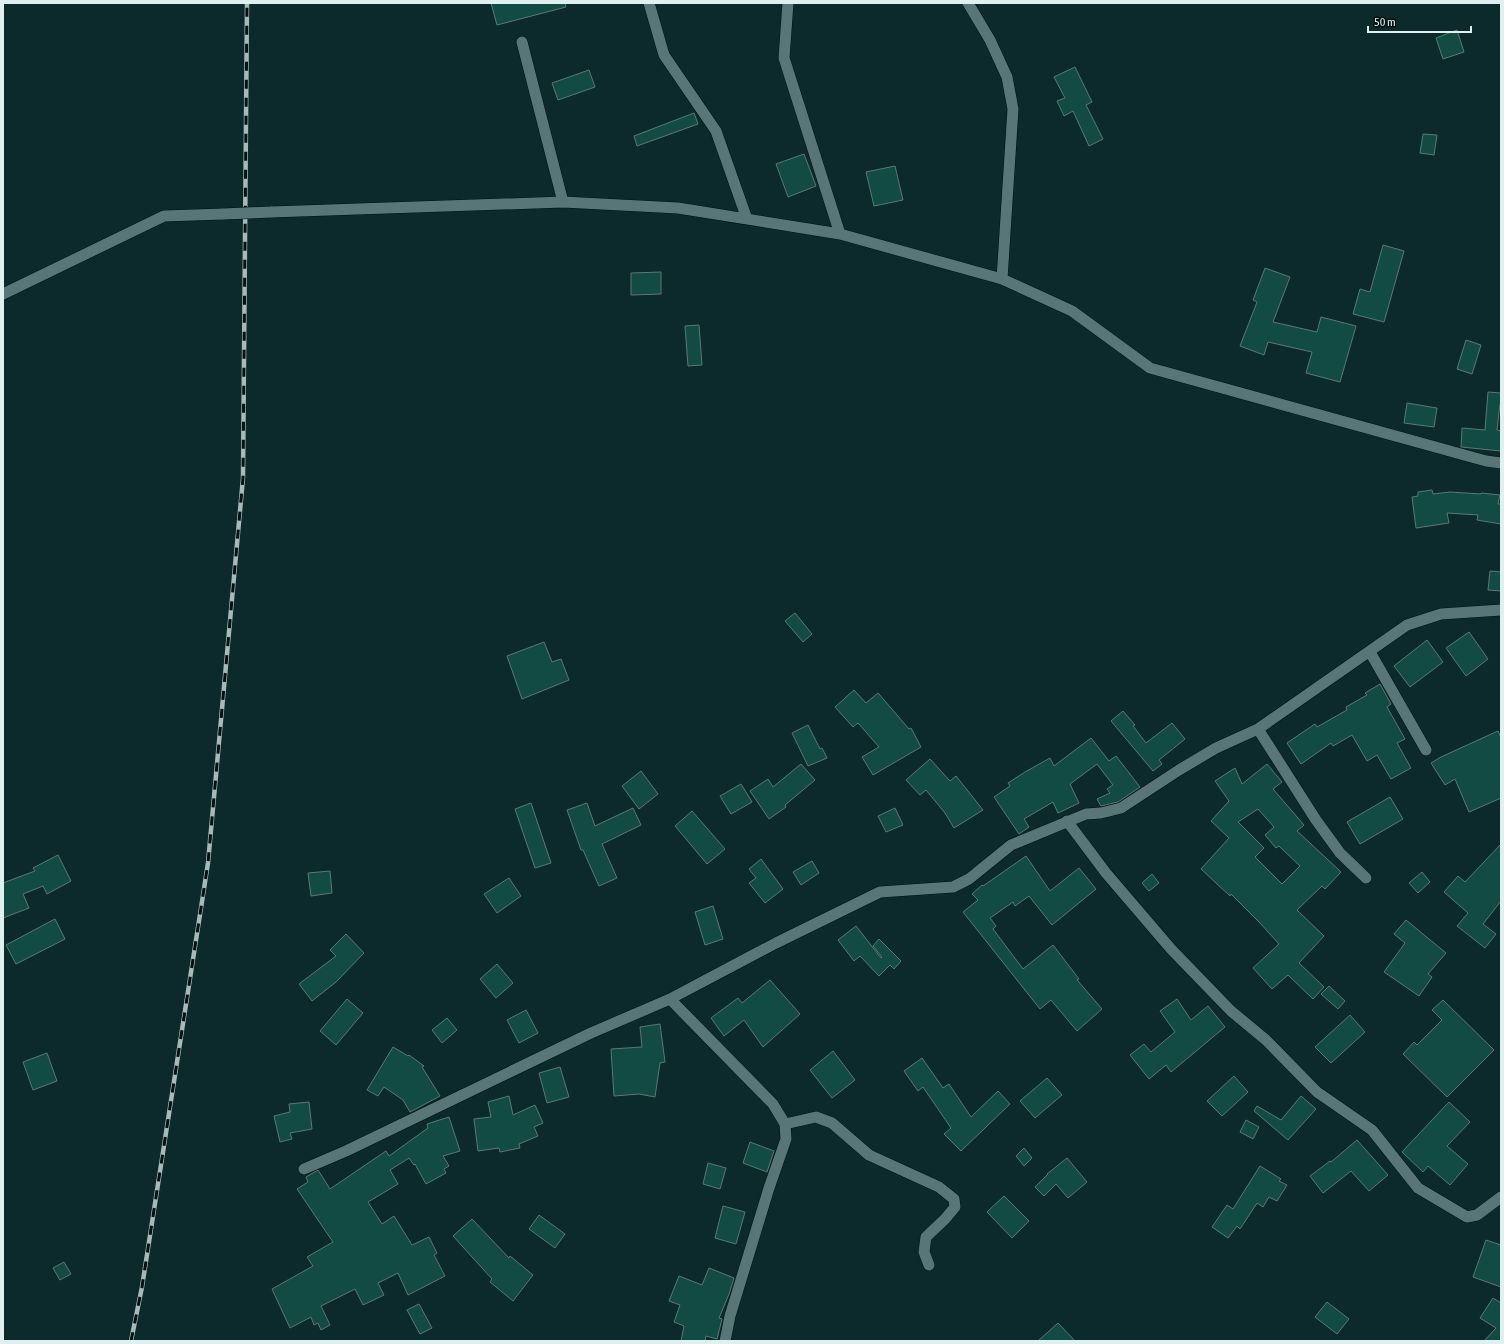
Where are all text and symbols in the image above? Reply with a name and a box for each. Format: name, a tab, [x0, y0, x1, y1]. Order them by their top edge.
scale bar	[1368, 8, 1471, 34]
text: 50 m	[1374, 15, 1396, 29]

